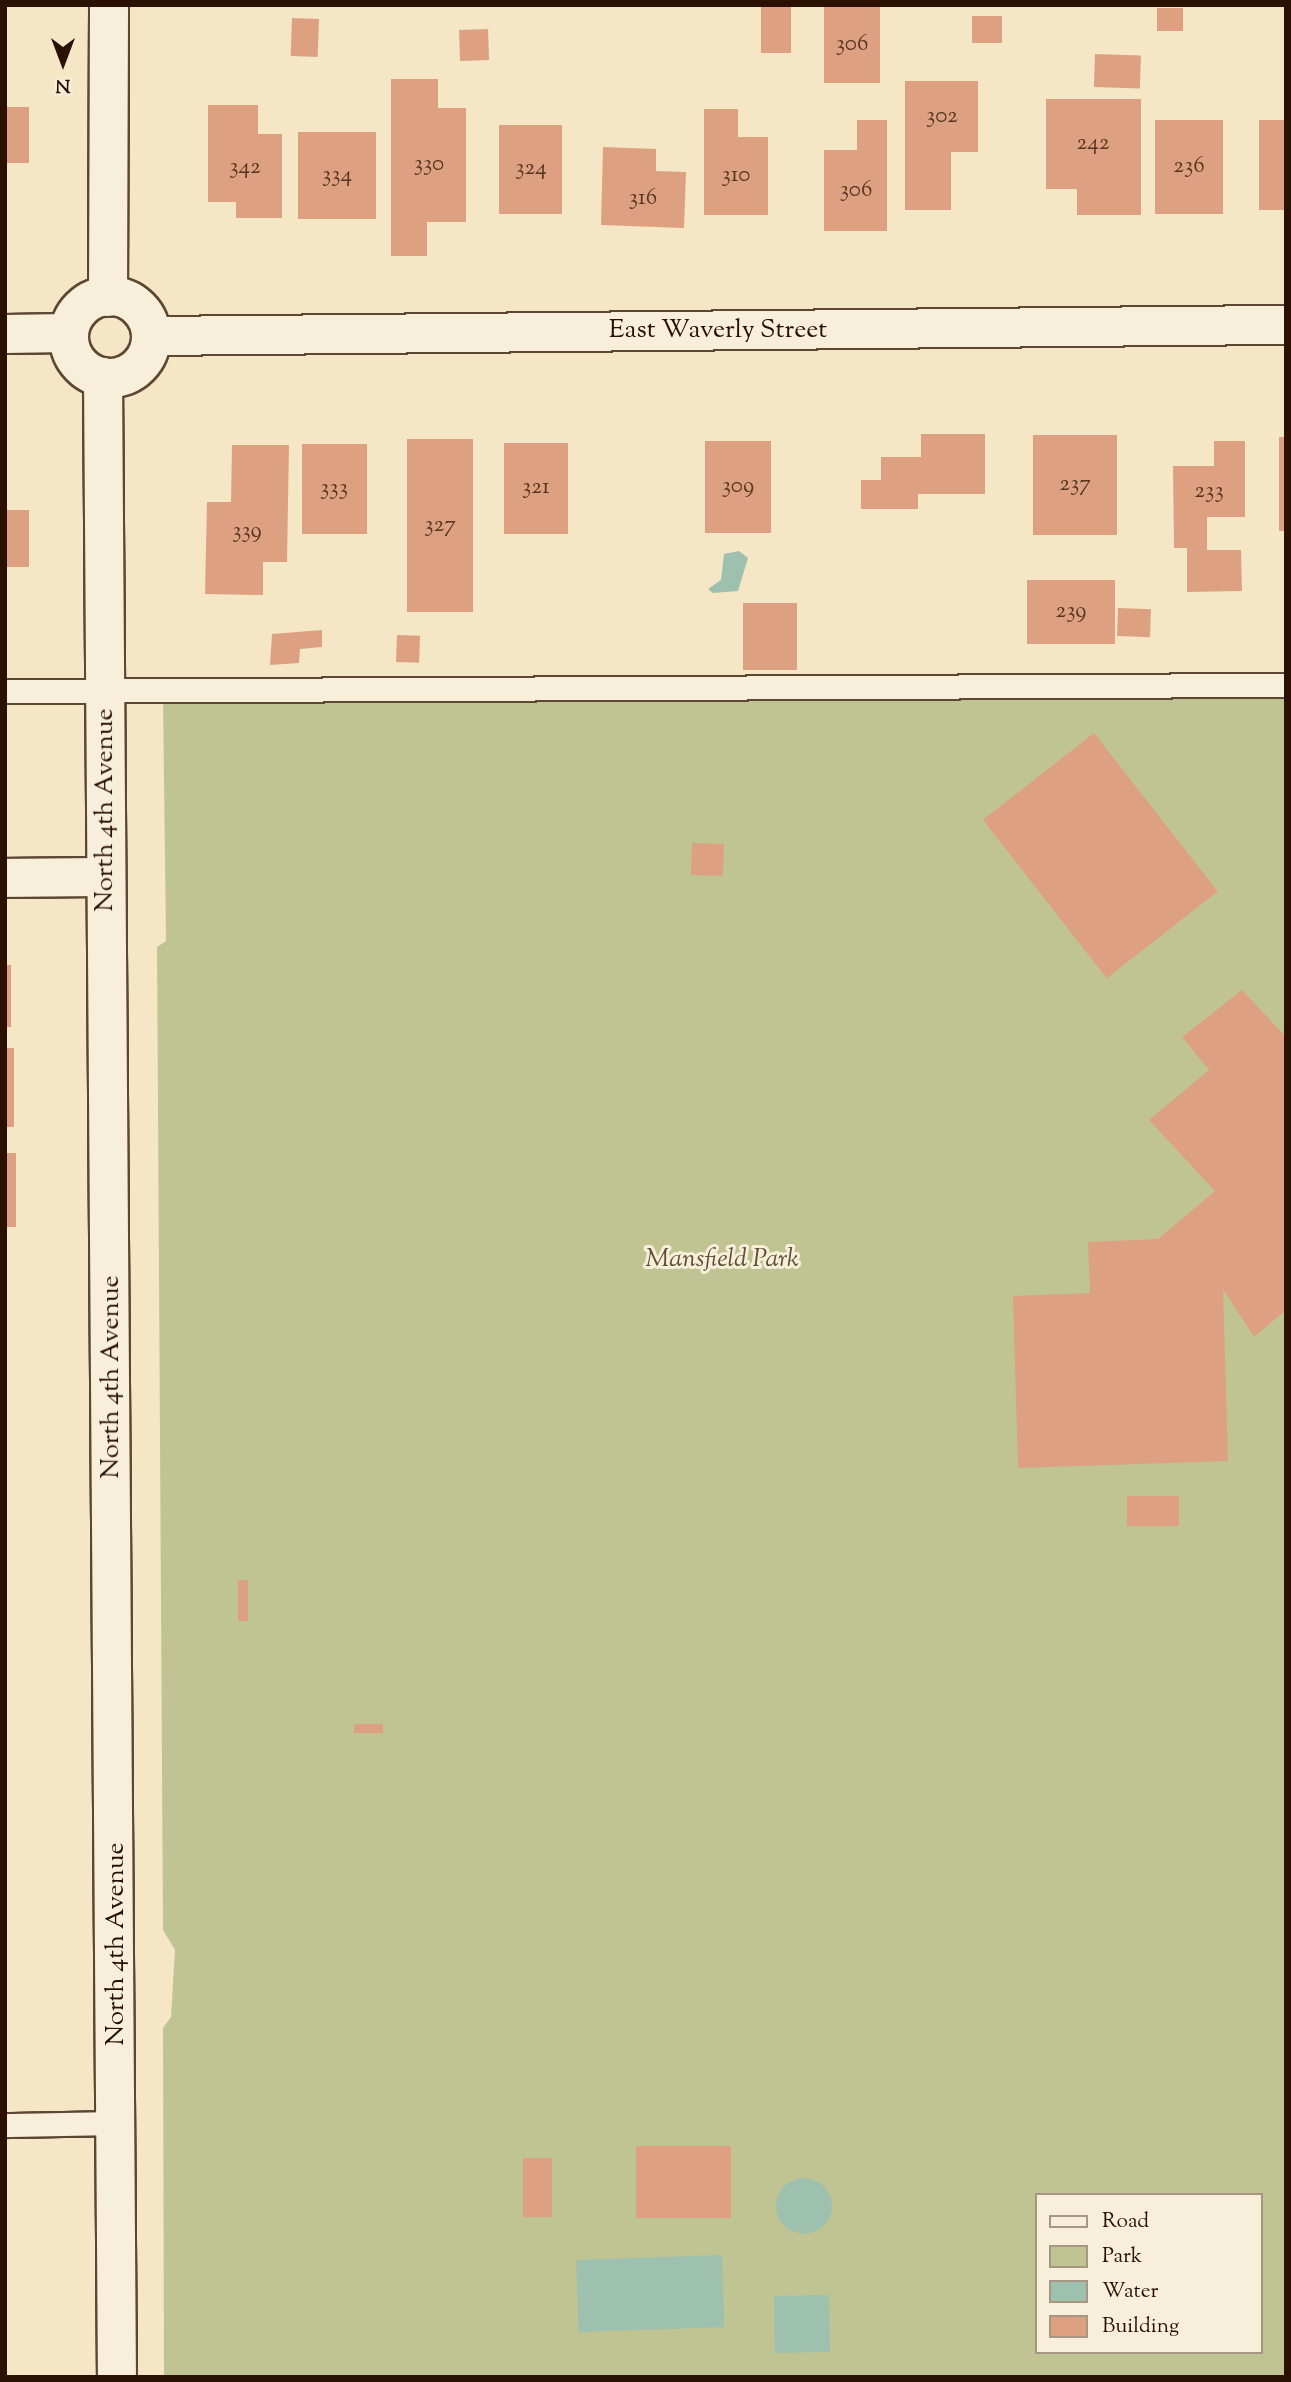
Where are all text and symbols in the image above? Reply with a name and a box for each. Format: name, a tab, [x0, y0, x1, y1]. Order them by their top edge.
north arrow	[28, 28, 98, 98]
house number: 306	[836, 31, 868, 59]
text: N	[55, 71, 71, 98]
house number: 302	[926, 103, 958, 131]
house number: 242	[1076, 130, 1110, 158]
house number: 330	[414, 151, 444, 179]
house number: 236	[1173, 153, 1205, 181]
house number: 342	[229, 154, 261, 182]
house number: 324	[515, 155, 547, 183]
house number: 334	[322, 162, 352, 190]
house number: 310	[721, 162, 751, 190]
house number: 306	[840, 177, 872, 205]
house number: 316	[629, 185, 657, 213]
street label: East Waverly Street	[609, 315, 827, 347]
house number: 237	[1059, 471, 1091, 499]
house number: 309	[722, 473, 754, 501]
house number: 321	[522, 474, 550, 502]
house number: 333	[320, 475, 348, 503]
house number: 233	[1194, 478, 1224, 506]
house number: 327	[424, 512, 456, 540]
house number: 339	[232, 518, 262, 546]
house number: 239	[1055, 598, 1087, 626]
street label: North 4th Avenue	[90, 708, 122, 912]
park label: Mansfield Park	[645, 1244, 799, 1276]
street label: North 4th Avenue	[96, 1275, 128, 1479]
street label: North 4th Avenue	[101, 1842, 133, 2046]
legend	[1036, 2193, 1263, 2354]
text: Road	[1102, 2207, 1149, 2237]
text: Park	[1102, 2242, 1142, 2272]
text: Water	[1102, 2277, 1158, 2307]
text: Building	[1102, 2312, 1179, 2342]

